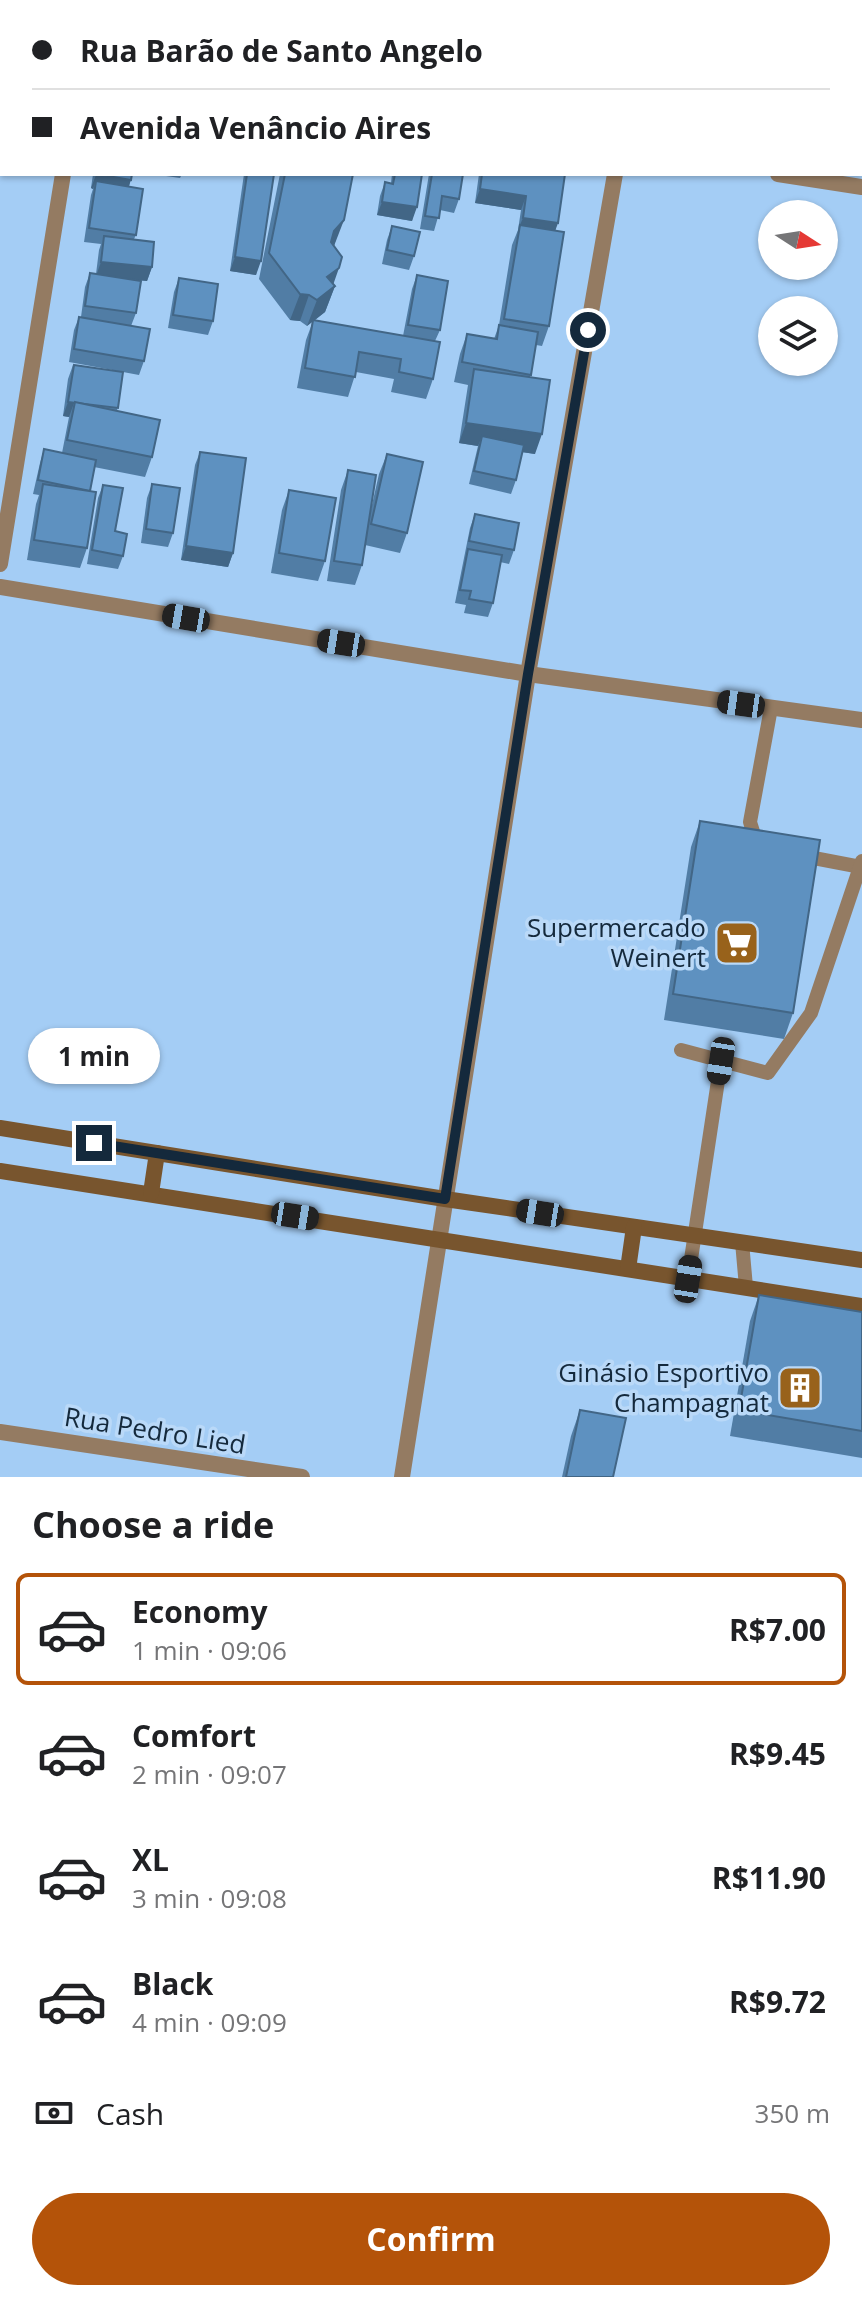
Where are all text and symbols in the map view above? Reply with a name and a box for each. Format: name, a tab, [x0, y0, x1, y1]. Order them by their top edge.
text: Rua Barão de Santo Angelo	[80, 30, 483, 71]
text: Avenida Venâncio Aires	[80, 107, 431, 148]
north arrow	[758, 200, 838, 280]
map controls	[758, 200, 838, 376]
button: layers	[758, 296, 838, 376]
route start	[570, 312, 606, 348]
car	[160, 602, 212, 634]
car	[315, 627, 367, 659]
car	[716, 689, 766, 719]
place label: Supermercado Weinert	[527, 909, 706, 975]
supermarket icon: Supermercado Weinert	[713, 919, 761, 967]
callout: 1 min	[28, 1027, 160, 1083]
car	[705, 1035, 737, 1087]
text: 1 min	[58, 1038, 130, 1074]
route end	[76, 1125, 112, 1161]
car	[514, 1197, 566, 1229]
car	[269, 1200, 321, 1232]
car	[672, 1253, 704, 1305]
place label: Ginásio Esportivo Champagnat	[558, 1354, 769, 1420]
building icon: Ginásio Esportivo Champagnat	[776, 1364, 824, 1412]
street label: Rua Pedro Lied	[62, 1398, 248, 1462]
text: Choose a ride	[32, 1500, 274, 1549]
text: Economy	[132, 1591, 268, 1632]
icon: car	[36, 1593, 108, 1665]
text: R$7.00	[729, 1609, 826, 1650]
text: 1 min · 09:06	[132, 1632, 287, 1668]
text: Comfort	[132, 1715, 256, 1756]
icon: car	[36, 1717, 108, 1789]
text: R$9.45	[729, 1733, 826, 1774]
text: 2 min · 09:07	[132, 1756, 287, 1792]
text: XL	[132, 1839, 169, 1880]
icon: car	[36, 1841, 108, 1913]
text: R$11.90	[712, 1857, 826, 1898]
text: 3 min · 09:08	[132, 1880, 287, 1916]
text: Black	[132, 1963, 213, 2004]
icon: car	[36, 1965, 108, 2037]
text: R$9.72	[729, 1981, 826, 2022]
text: 4 min · 09:09	[132, 2004, 287, 2040]
icon: cash	[32, 2091, 76, 2135]
text: Cash	[96, 2093, 164, 2134]
text: 350 m	[755, 2095, 830, 2131]
button: Confirm	[32, 2193, 830, 2285]

